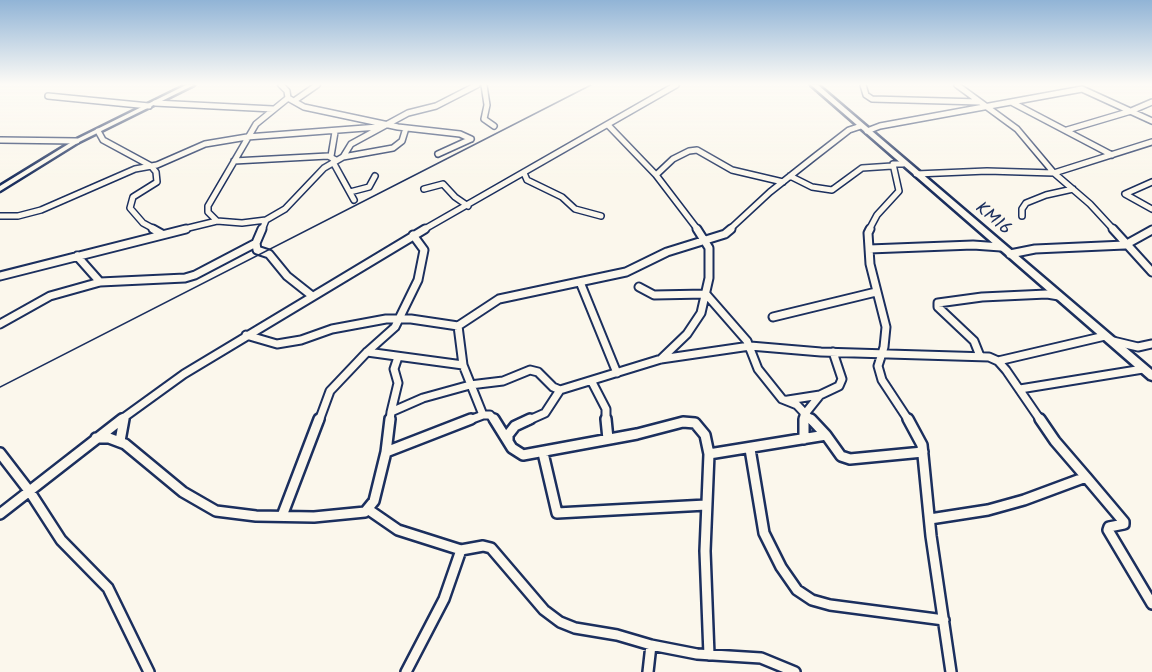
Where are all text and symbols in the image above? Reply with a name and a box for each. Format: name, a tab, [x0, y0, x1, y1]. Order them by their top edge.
street label: KM16	[970, 199, 1014, 241]

